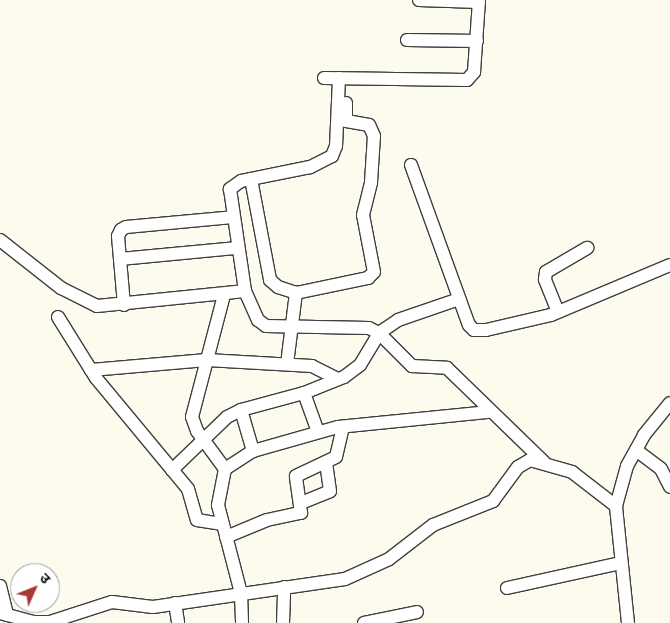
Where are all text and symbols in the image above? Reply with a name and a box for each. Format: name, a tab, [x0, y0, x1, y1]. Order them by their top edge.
north arrow	[10, 563, 60, 613]
text: उ	[36, 569, 54, 587]

